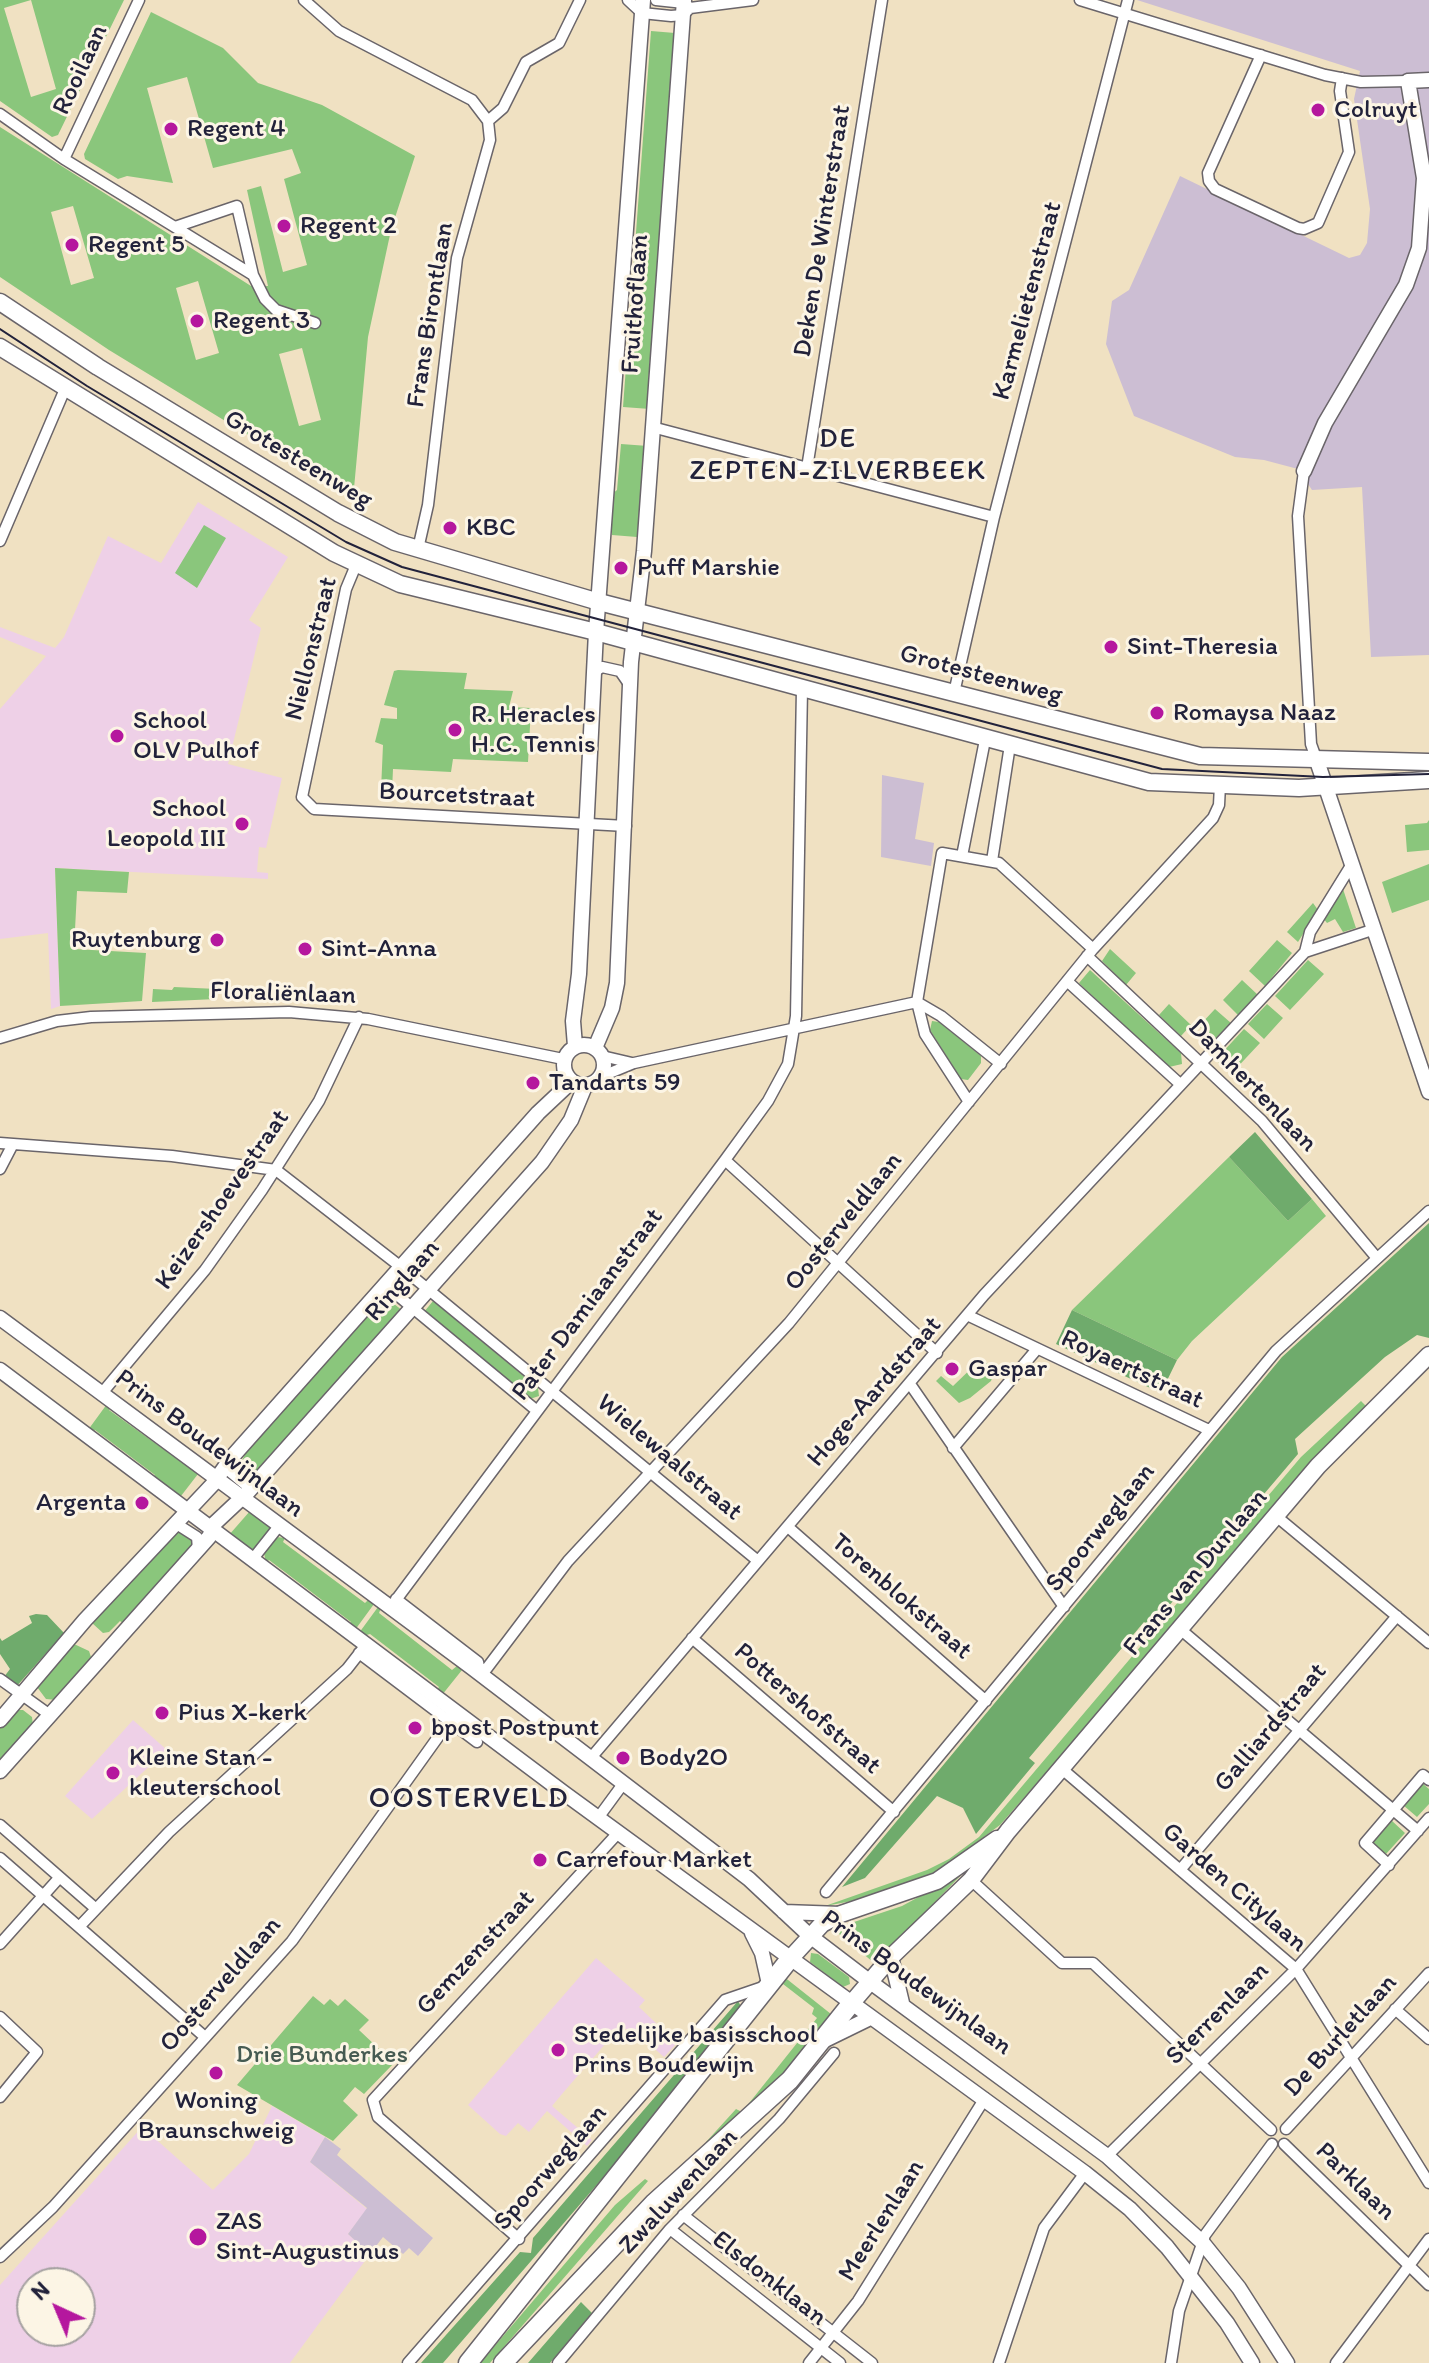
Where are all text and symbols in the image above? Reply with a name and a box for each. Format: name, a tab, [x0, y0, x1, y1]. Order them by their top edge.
street label: Rooilaan	[47, 20, 115, 120]
place label: Colruyt	[1334, 94, 1417, 126]
marker: Colruyt	[1309, 101, 1327, 119]
street label: Deken De Winterstraat	[788, 103, 858, 359]
place label: Regent 4	[187, 113, 286, 145]
marker: Regent 4	[162, 120, 180, 138]
street label: Karmelietenstraat	[987, 198, 1069, 404]
place label: Regent 2	[300, 210, 397, 242]
marker: Regent 2	[275, 217, 293, 235]
street label: Frans Birontlaan	[401, 220, 461, 410]
place label: Regent 5	[88, 229, 185, 261]
street label: Fruithoflaan	[616, 233, 656, 375]
marker: Regent 5	[63, 236, 81, 254]
place label: Regent 3	[213, 305, 310, 337]
marker: Regent 3	[188, 312, 206, 330]
street label: Grotesteenweg	[218, 404, 378, 516]
district label: DE ZEPTEN-ZILVERBEEK	[688, 423, 988, 489]
place label: KBC	[466, 512, 516, 544]
marker: KBC	[441, 519, 459, 537]
place label: Puff Marshie	[637, 552, 780, 584]
marker: Puff Marshie	[612, 559, 630, 577]
street label: Niellonstraat	[279, 574, 345, 724]
place label: Sint-Theresia	[1127, 631, 1278, 663]
street label: Grotesteenweg	[896, 638, 1066, 712]
marker: Sint-Theresia	[1102, 638, 1120, 656]
place label: Romaysa Naaz	[1173, 697, 1336, 729]
place label: R. Heracles H.C. Tennis	[471, 699, 596, 760]
marker: Romaysa Naaz	[1148, 704, 1166, 722]
place label: School OLV Pulhof	[133, 705, 259, 766]
marker: R. Heracles H.C. Tennis	[446, 721, 464, 739]
marker: School OLV Pulhof	[108, 727, 126, 745]
street label: Bourcetstraat	[378, 776, 536, 816]
place label: School Leopold III	[107, 793, 226, 854]
marker: School Leopold III	[233, 815, 251, 833]
place label: Ruytenburg	[71, 924, 201, 956]
marker: Ruytenburg	[208, 931, 226, 949]
place label: Sint-Anna	[321, 933, 437, 965]
marker: Sint-Anna	[296, 940, 314, 958]
street label: Floraliënlaan	[209, 976, 357, 1012]
street label: Damhertenlaan	[1181, 1013, 1323, 1159]
place label: Tandarts 59	[549, 1067, 681, 1099]
marker: Tandarts 59	[524, 1074, 542, 1092]
street label: Keizershoevestraat	[149, 1104, 297, 1296]
street label: Oosterveldlaan	[779, 1146, 909, 1298]
street label: Pater Damiaanstraat	[506, 1203, 670, 1407]
street label: Ringlaan	[359, 1234, 447, 1328]
street label: Hoge-Aardstraat	[801, 1310, 949, 1474]
street label: Royaertstraat	[1056, 1323, 1208, 1417]
place label: Gaspar	[968, 1353, 1047, 1385]
marker: Gaspar	[943, 1360, 961, 1378]
street label: Prins Boudewijnlaan	[108, 1363, 310, 1525]
street label: Wielewaalstraat	[590, 1388, 748, 1528]
street label: Spoorweglaan	[1040, 1457, 1162, 1599]
street label: Frans van Dunlaan	[1117, 1483, 1275, 1663]
place label: Argenta	[36, 1487, 126, 1519]
marker: Argenta	[133, 1494, 151, 1512]
street label: Torenblokstraat	[824, 1527, 978, 1667]
street label: Pottershofstraat	[727, 1637, 887, 1781]
street label: Galliardstraat	[1208, 1657, 1334, 1799]
place label: Pius X-kerk	[178, 1697, 307, 1729]
marker: Pius X-kerk	[153, 1704, 171, 1722]
place label: bpost Postpunt	[431, 1712, 599, 1744]
marker: bpost Postpunt	[406, 1719, 424, 1737]
place label: Kleine Stan - kleuterschool	[129, 1742, 281, 1804]
place label: Body2O	[639, 1742, 728, 1774]
marker: Body2O	[614, 1749, 632, 1767]
marker: Kleine Stan - kleuterschool	[104, 1764, 122, 1782]
district label: OOSTERVELD	[368, 1781, 570, 1817]
street label: Garden Citylaan	[1155, 1816, 1313, 1960]
place label: Carrefour Market	[556, 1844, 752, 1876]
marker: Carrefour Market	[531, 1851, 549, 1869]
street label: Gemzenstraat	[410, 1884, 542, 2022]
street label: Prins Boudewijnlaan	[814, 1903, 1018, 2063]
street label: Oosterveldlaan	[154, 1911, 288, 2059]
street label: Sterrenlaan	[1160, 1956, 1276, 2072]
street label: De Burletlaan	[1278, 1968, 1404, 2104]
place label: Stedelijke basisschool Prins Boudewijn	[574, 2019, 817, 2080]
park label: Drie Bunderkes	[236, 2039, 408, 2071]
marker: Stedelijke basisschool Prins Boudewijn	[549, 2041, 567, 2059]
marker: Woning Braunschweig	[207, 2064, 225, 2082]
place label: Woning Braunschweig	[138, 2085, 294, 2146]
street label: Spoorweglaan	[488, 2099, 614, 2237]
street label: Zwaluwenlaan	[613, 2123, 745, 2261]
street label: Parklaan	[1308, 2136, 1402, 2228]
street label: Meerlenlaan	[832, 2154, 932, 2288]
place label: ZAS Sint-Augustinus	[216, 2206, 399, 2268]
street label: Elsdonklaan	[705, 2225, 833, 2333]
marker: ZAS Sint-Augustinus	[187, 2226, 209, 2248]
north arrow	[16, 2267, 96, 2347]
text: N	[26, 2276, 55, 2306]

